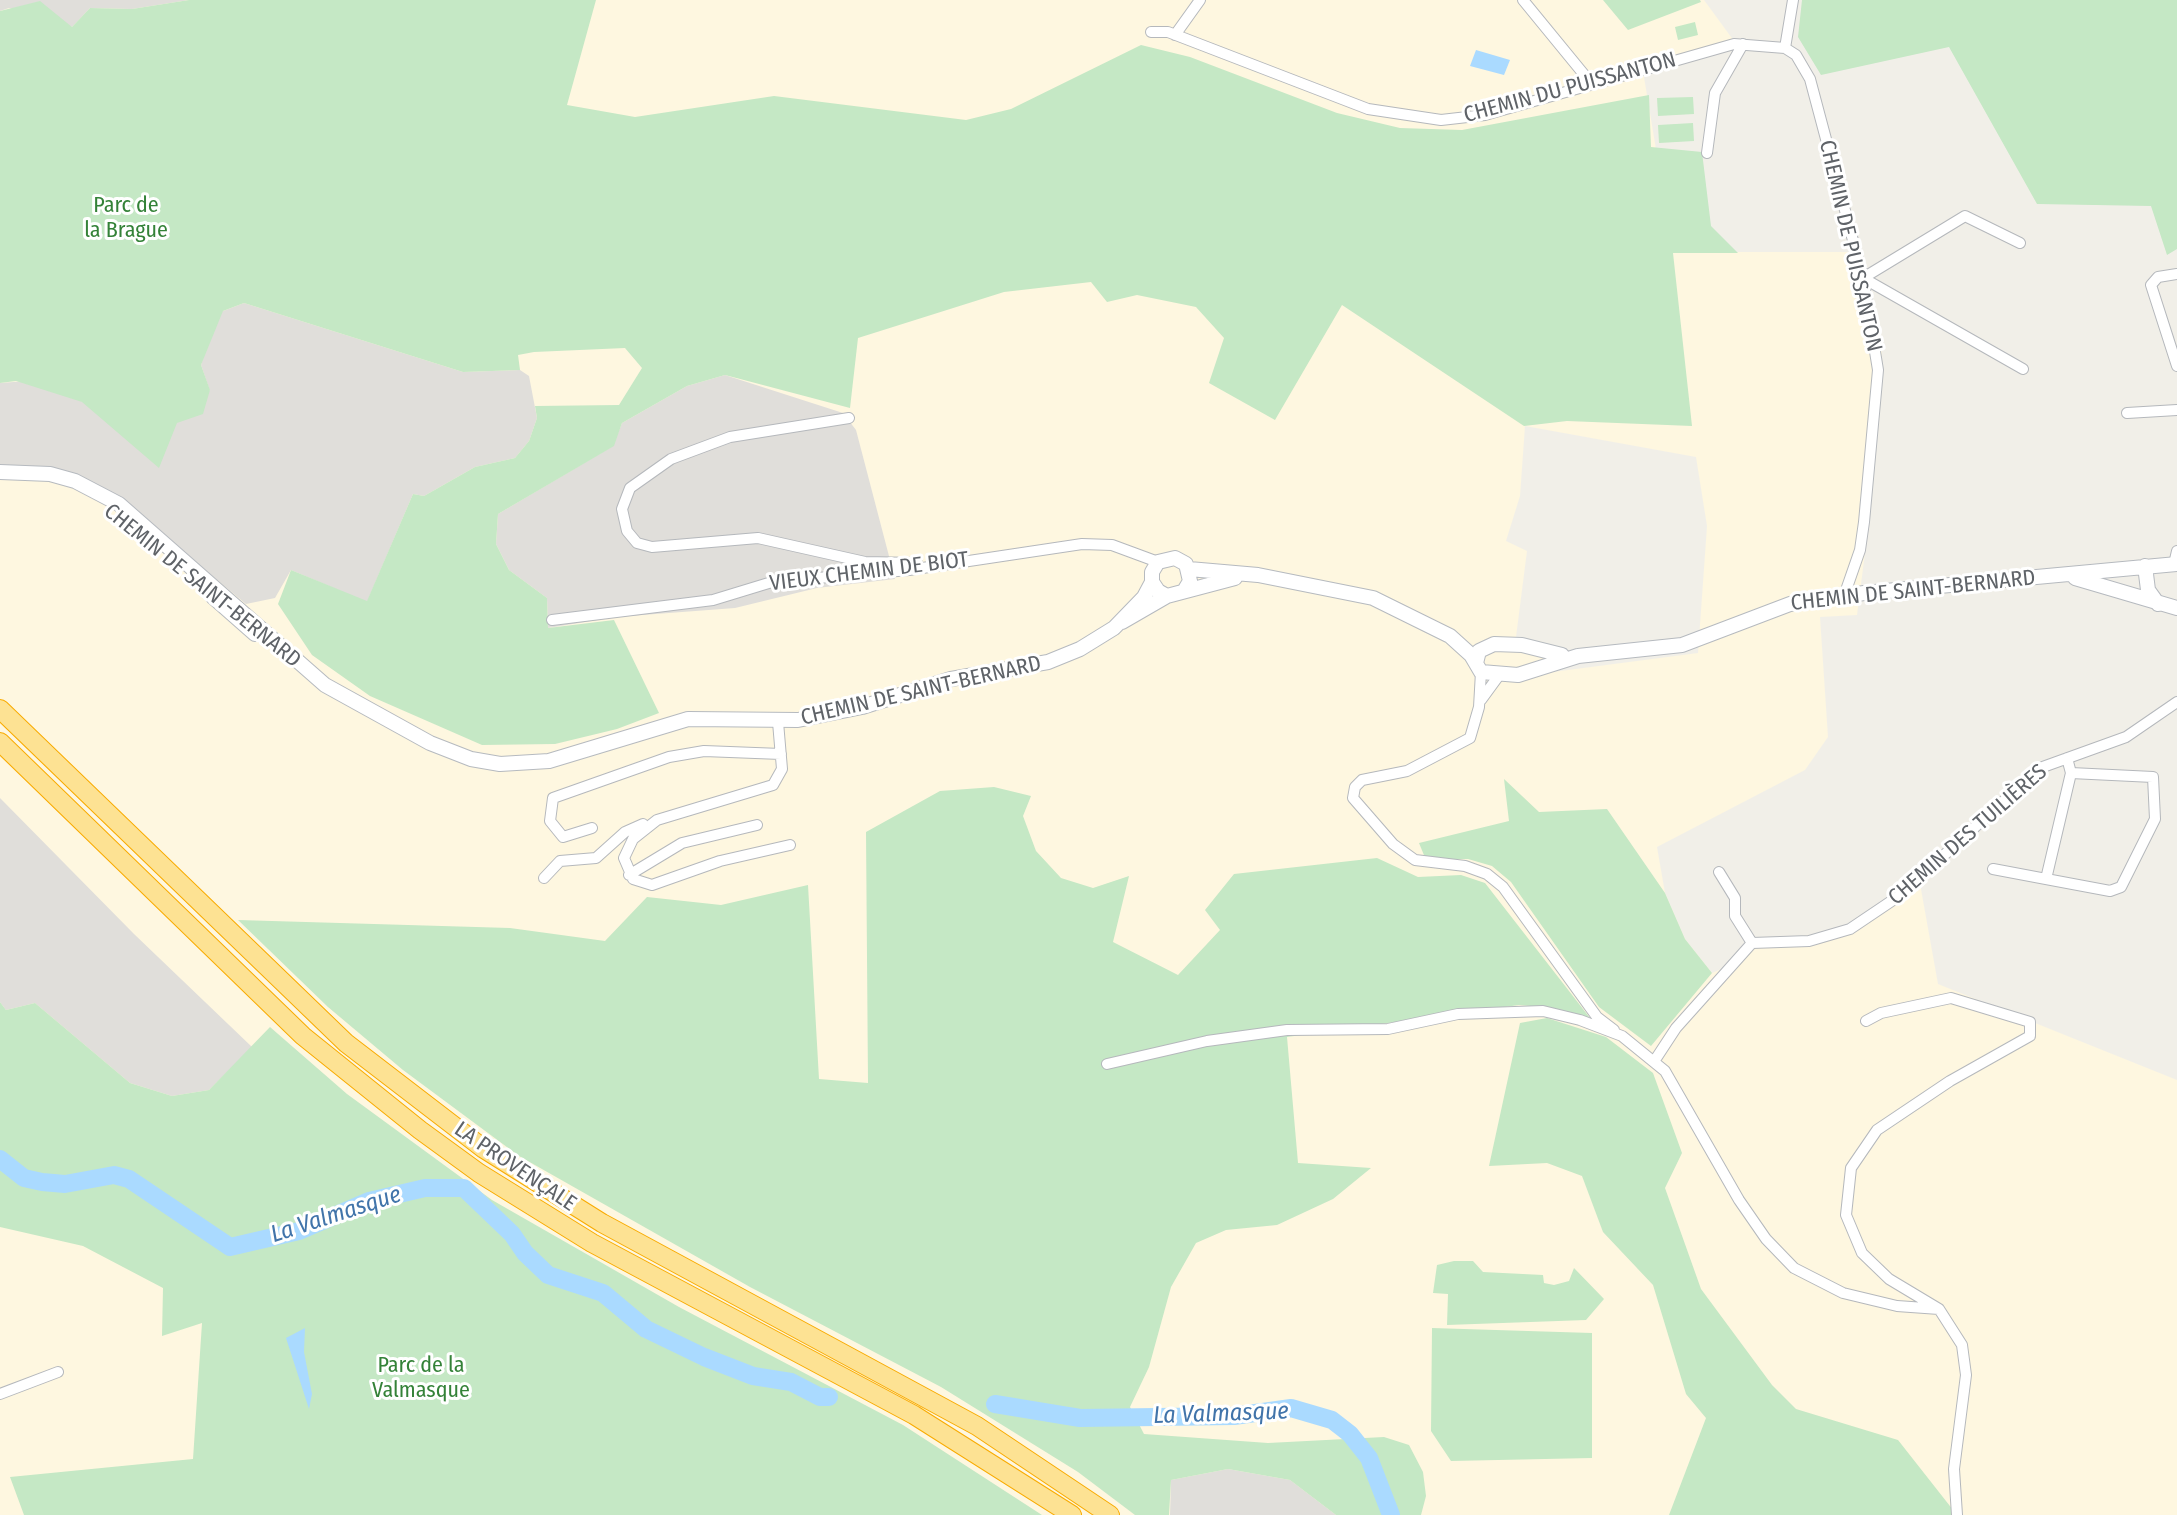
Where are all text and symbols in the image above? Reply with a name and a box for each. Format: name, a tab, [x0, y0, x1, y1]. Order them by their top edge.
street label: CHEMIN DU PUISSANTON	[1461, 47, 1679, 129]
street label: CHEMIN DE PUISSANTON	[1813, 138, 1887, 354]
park label: Parc de la Brague	[84, 193, 168, 244]
street label: CHEMIN DE SAINT-BERNARD	[98, 498, 306, 674]
street label: VIEUX CHEMIN DE BIOT	[768, 547, 970, 597]
street label: CHEMIN DE SAINT-BERNARD	[1789, 565, 2037, 617]
street label: CHEMIN DE SAINT-BERNARD	[798, 650, 1044, 732]
street label: CHEMIN DES TUILIÈRES	[1883, 759, 2053, 911]
street label: LA PROVENÇALE	[449, 1117, 581, 1217]
water label: La Valmasque	[267, 1180, 405, 1250]
park label: Parc de la Valmasque	[372, 1353, 470, 1404]
water label: La Valmasque	[1153, 1397, 1289, 1431]

